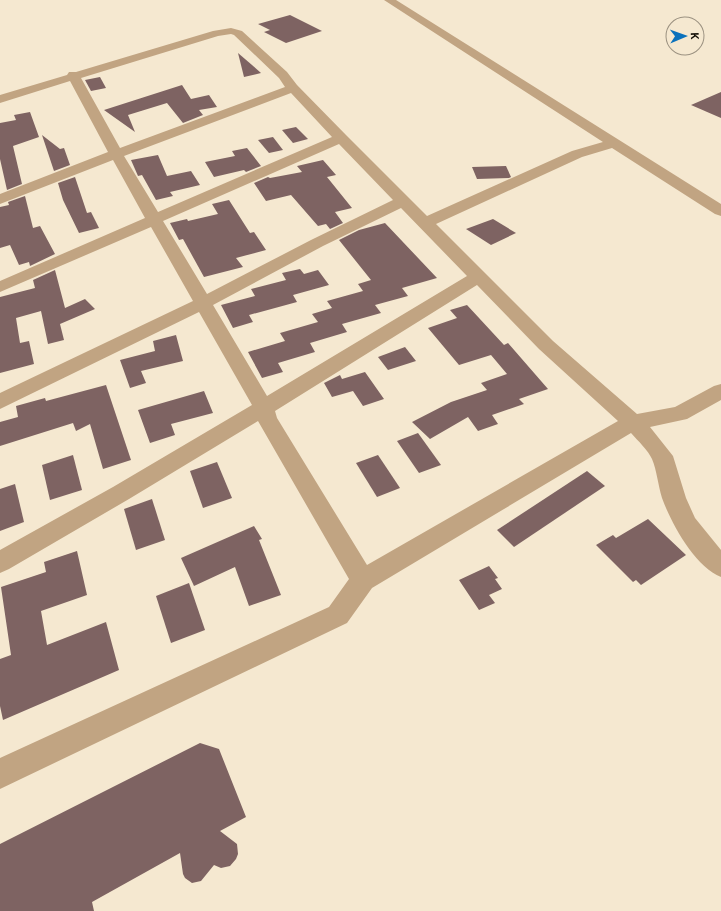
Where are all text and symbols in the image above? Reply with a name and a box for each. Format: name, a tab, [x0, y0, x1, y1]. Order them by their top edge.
north arrow	[665, 16, 705, 56]
text: K	[688, 32, 703, 40]

